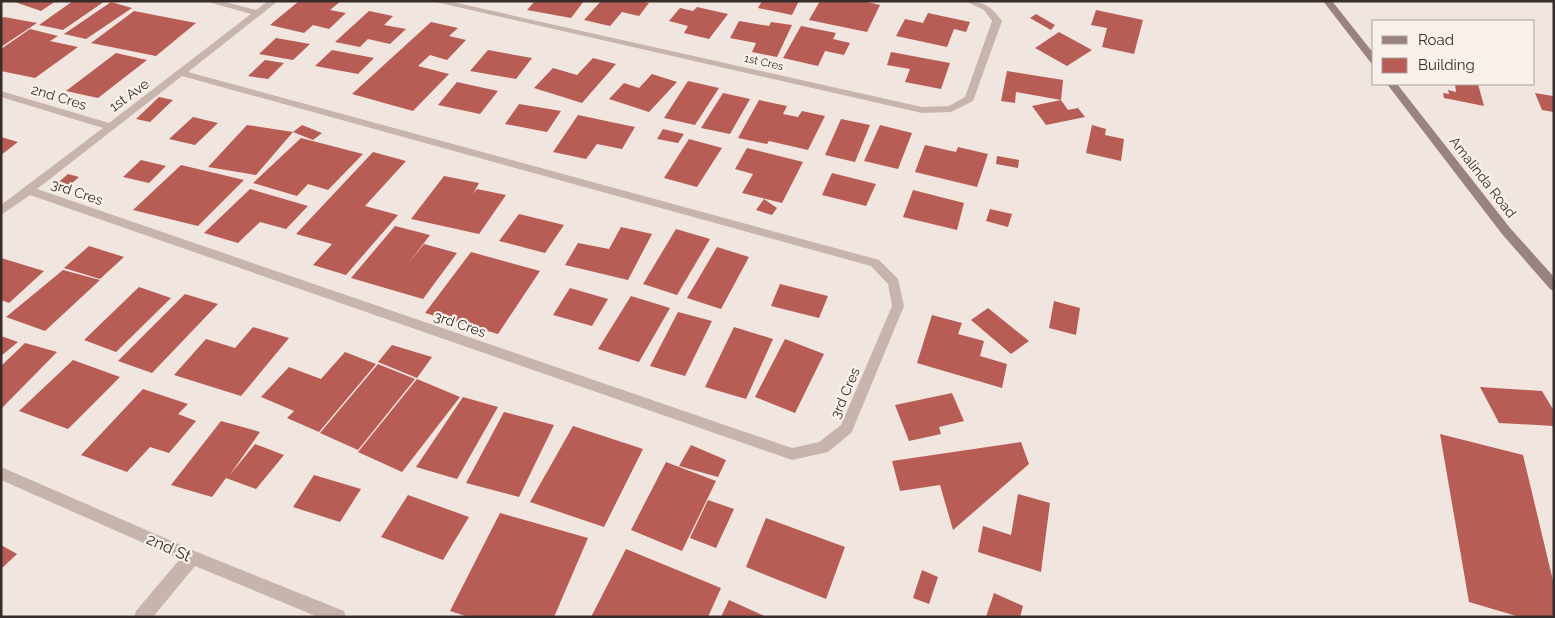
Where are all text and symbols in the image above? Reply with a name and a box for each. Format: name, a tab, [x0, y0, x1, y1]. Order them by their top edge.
legend	[1372, 20, 1535, 85]
text: Road	[1418, 31, 1454, 49]
street label: 1st Cres	[743, 52, 785, 73]
text: Building	[1418, 56, 1475, 74]
street label: 1st Ave	[106, 75, 152, 115]
street label: 2nd Cres	[29, 81, 89, 113]
street label: Amalinda Road	[1446, 133, 1520, 221]
street label: 3rd Cres	[49, 176, 105, 208]
street label: 3rd Cres	[432, 308, 488, 340]
street label: 3rd Cres	[827, 365, 863, 421]
street label: 2nd St	[144, 529, 195, 566]

